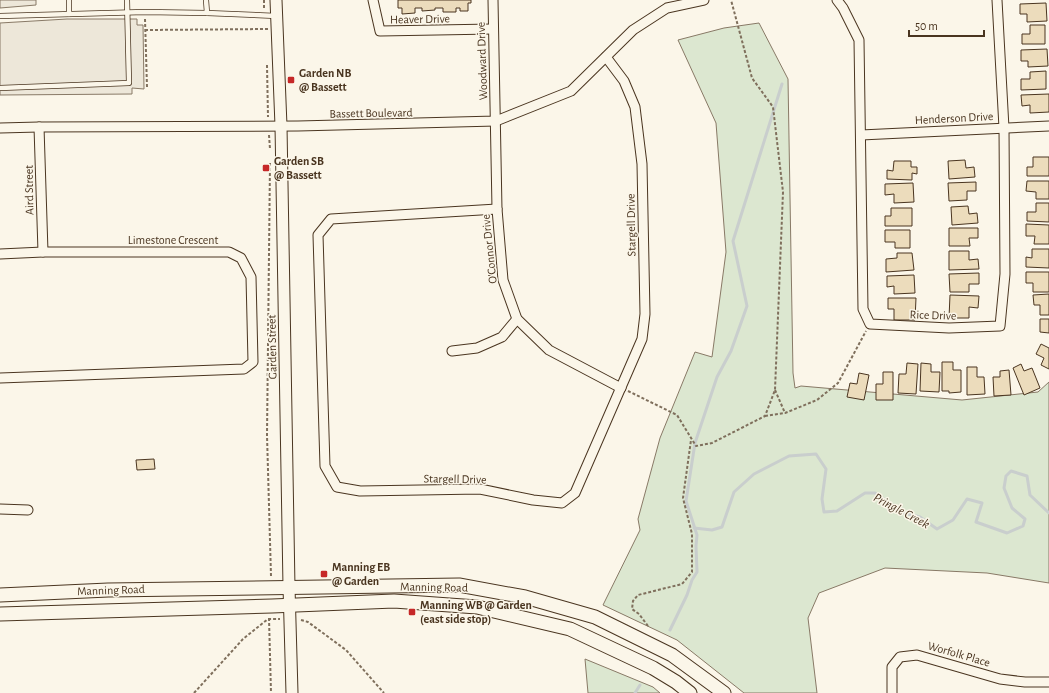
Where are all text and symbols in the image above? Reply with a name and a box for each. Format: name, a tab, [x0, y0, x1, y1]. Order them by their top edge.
street label: Heaver Drive	[390, 12, 450, 26]
scale bar	[909, 12, 984, 38]
text: 50 m	[915, 20, 938, 32]
street label: Woodward Drive	[475, 22, 489, 100]
place label: Garden NB @ Bassett	[299, 67, 351, 93]
marker: Garden NB @ Bassett	[286, 75, 296, 85]
street label: Bassett Boulevard	[329, 106, 413, 120]
street label: Henderson Drive	[914, 110, 994, 126]
place label: Garden SB @ Bassett	[274, 155, 324, 181]
marker: Garden SB @ Bassett	[261, 163, 271, 173]
street label: Aird Street	[23, 165, 35, 215]
street label: Stargell Drive	[624, 193, 638, 257]
street label: O'Connor Drive	[479, 214, 499, 284]
street label: Limestone Crescent	[128, 234, 218, 246]
street label: Rice Drive	[909, 308, 957, 322]
street label: Garden Street	[265, 314, 279, 379]
street label: Stargell Drive	[423, 472, 487, 486]
water label: Pringle Creek	[871, 491, 931, 531]
place label: Manning EB @ Garden	[332, 561, 390, 587]
marker: Manning EB @ Garden	[319, 569, 329, 579]
street label: Manning Road	[400, 580, 468, 594]
street label: Manning Road	[77, 583, 145, 597]
place label: Manning WB @ Garden (east side stop)	[420, 599, 532, 626]
marker: Manning WB @ Garden (east side stop)	[407, 607, 417, 617]
street label: Worfolk Place	[926, 639, 992, 669]

